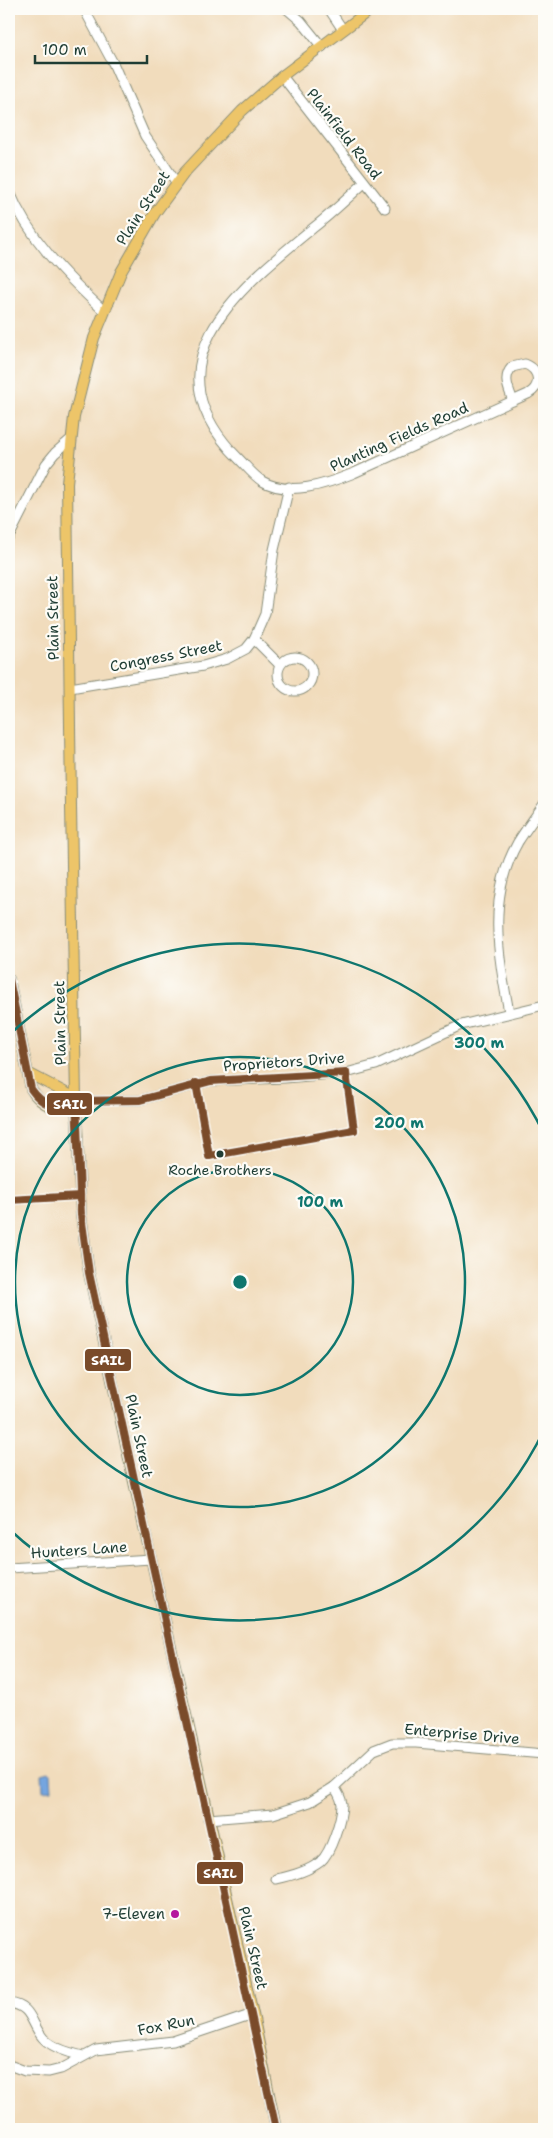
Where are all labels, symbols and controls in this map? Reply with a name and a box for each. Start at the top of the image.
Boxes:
scale bar [35,32,148,64]
text: 100 m [42,40,87,60]
street label: Plainfield Road [302,84,386,184]
street label: Plain Street [111,167,175,249]
street label: Planting Fields Road [327,397,472,477]
street label: Plain Street [42,575,64,661]
street label: Congress Street [108,635,224,677]
street label: Plain Street [49,980,71,1066]
text: 300 m [454,1033,504,1053]
street label: Proprietors Drive [223,1048,345,1076]
line badge: SAIL [46,1092,93,1116]
text: SAIL [53,1095,87,1113]
text: 200 m [374,1113,424,1133]
marker: Roche Brothers [215,1149,225,1159]
place label: Roche Brothers [168,1161,272,1179]
text: 100 m [297,1192,343,1212]
centre of rings [231,1273,249,1291]
line badge: SAIL [84,1348,132,1372]
text: SAIL [91,1351,125,1369]
street label: Plain Street [120,1392,158,1480]
street label: Hunters Lane [30,1537,128,1563]
street label: Enterprise Drive [404,1719,520,1749]
line badge: SAIL [196,1861,244,1885]
text: SAIL [203,1864,237,1882]
place label: 7-Eleven [102,1904,165,1924]
street label: Plain Street [234,1904,272,1992]
marker: 7-Eleven [169,1908,181,1920]
street label: Fox Run [136,2010,196,2040]

